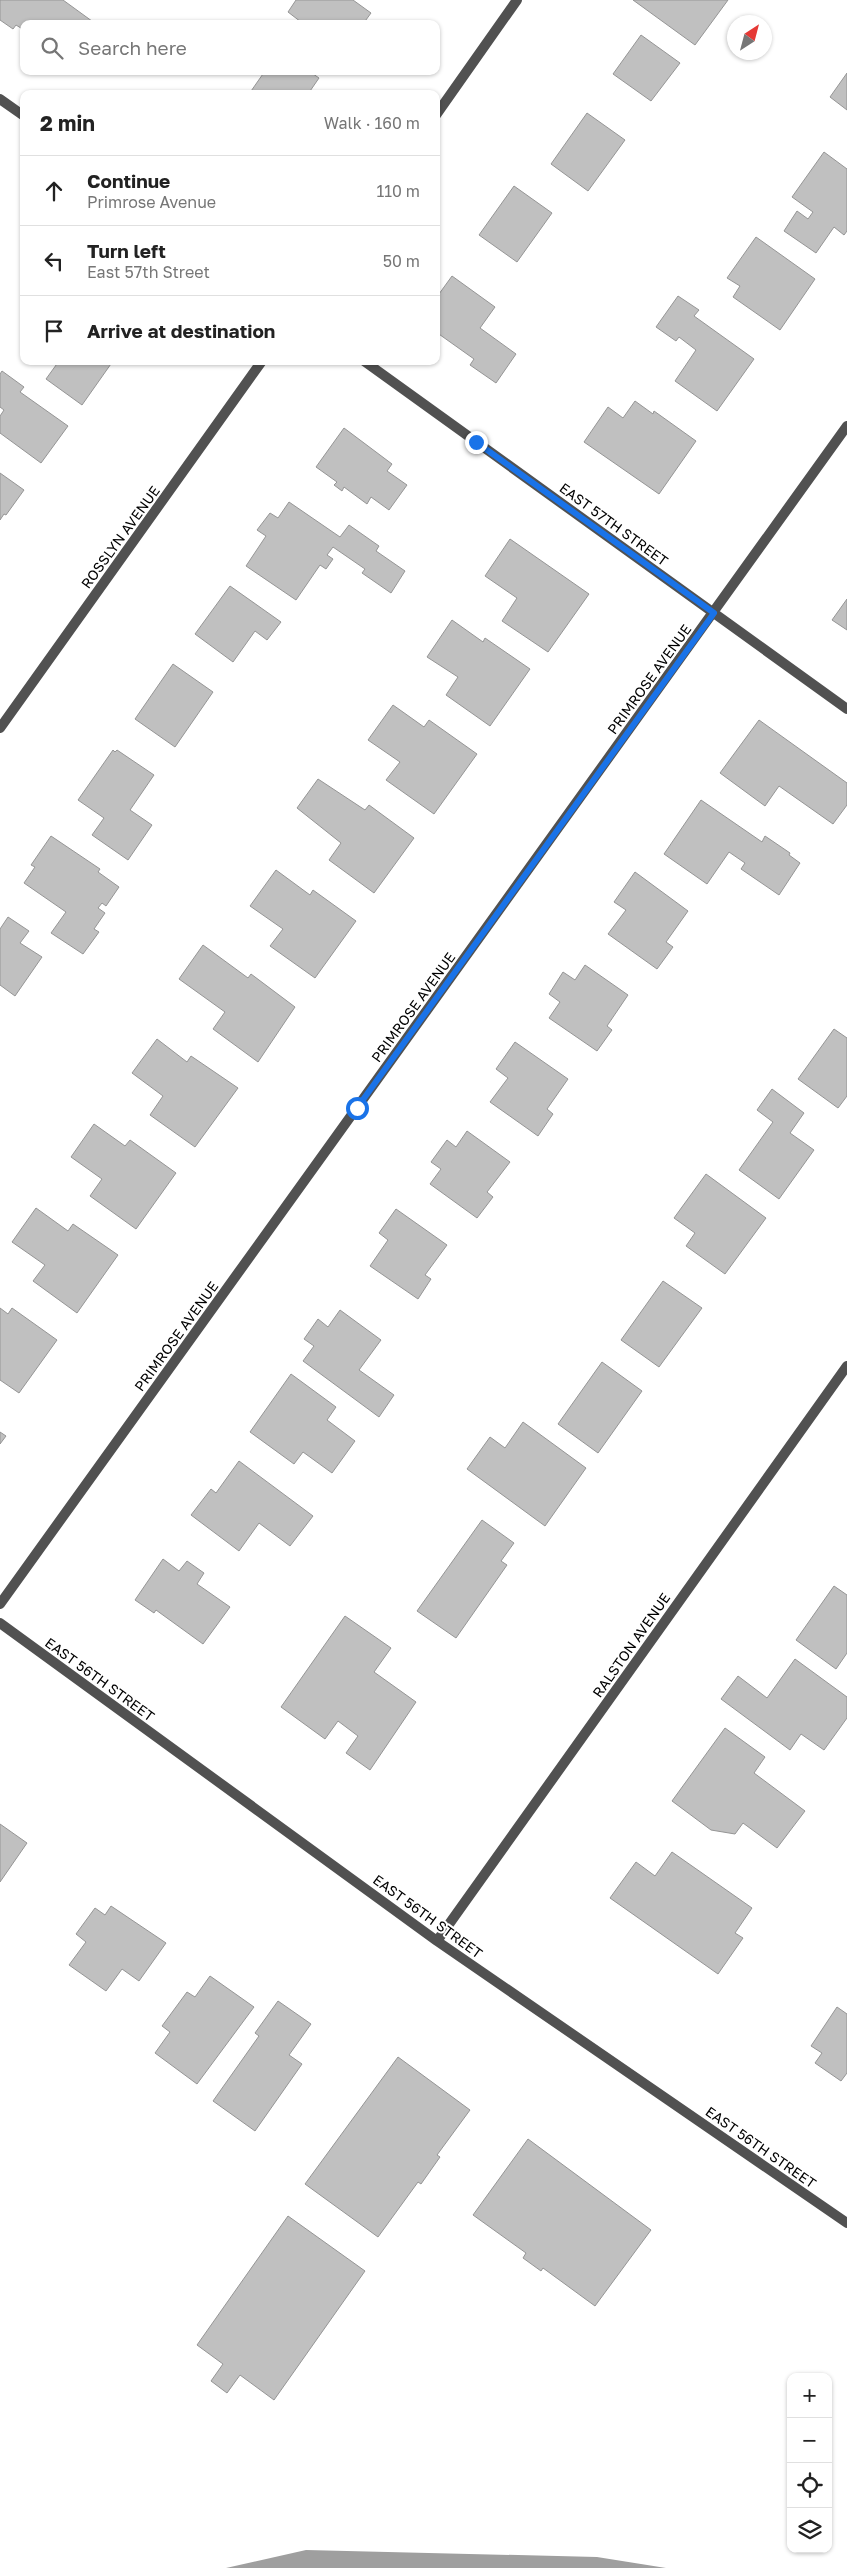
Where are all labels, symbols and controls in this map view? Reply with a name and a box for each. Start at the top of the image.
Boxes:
north arrow [727,15,772,60]
search box [20,20,440,75]
icon: search [38,34,66,62]
text: Search here [78,36,187,59]
text: 2 min [40,110,95,136]
text: Walk · 160 m [324,113,420,133]
text: Continue [87,169,170,192]
icon: ahead [40,177,68,205]
text: 110 m [376,181,420,201]
text: Primrose Avenue [87,192,216,212]
text: Turn left [87,239,166,262]
icon: left [40,247,68,275]
text: 50 m [383,251,420,271]
text: East 57th Street [87,262,210,282]
icon: arrive [40,317,68,345]
text: Arrive at destination [87,319,275,342]
route end [465,431,488,454]
street label: EAST 57TH STREET [556,479,672,569]
street label: ROSSLYN AVENUE [77,482,163,592]
street label: PRIMROSE AVENUE [603,621,695,737]
street label: PRIMROSE AVENUE [367,949,459,1065]
route start [346,1097,369,1120]
street label: PRIMROSE AVENUE [130,1278,222,1394]
street label: RALSTON AVENUE [589,1589,673,1701]
street label: EAST 56TH STREET [42,1634,158,1725]
street label: EAST 56TH STREET [370,1871,486,1962]
street label: EAST 56TH STREET [702,2102,820,2192]
map controls [787,2373,832,2553]
button: + [787,2373,832,2418]
button: − [787,2418,832,2463]
button: locate [787,2463,832,2508]
button: layers [787,2508,832,2553]

